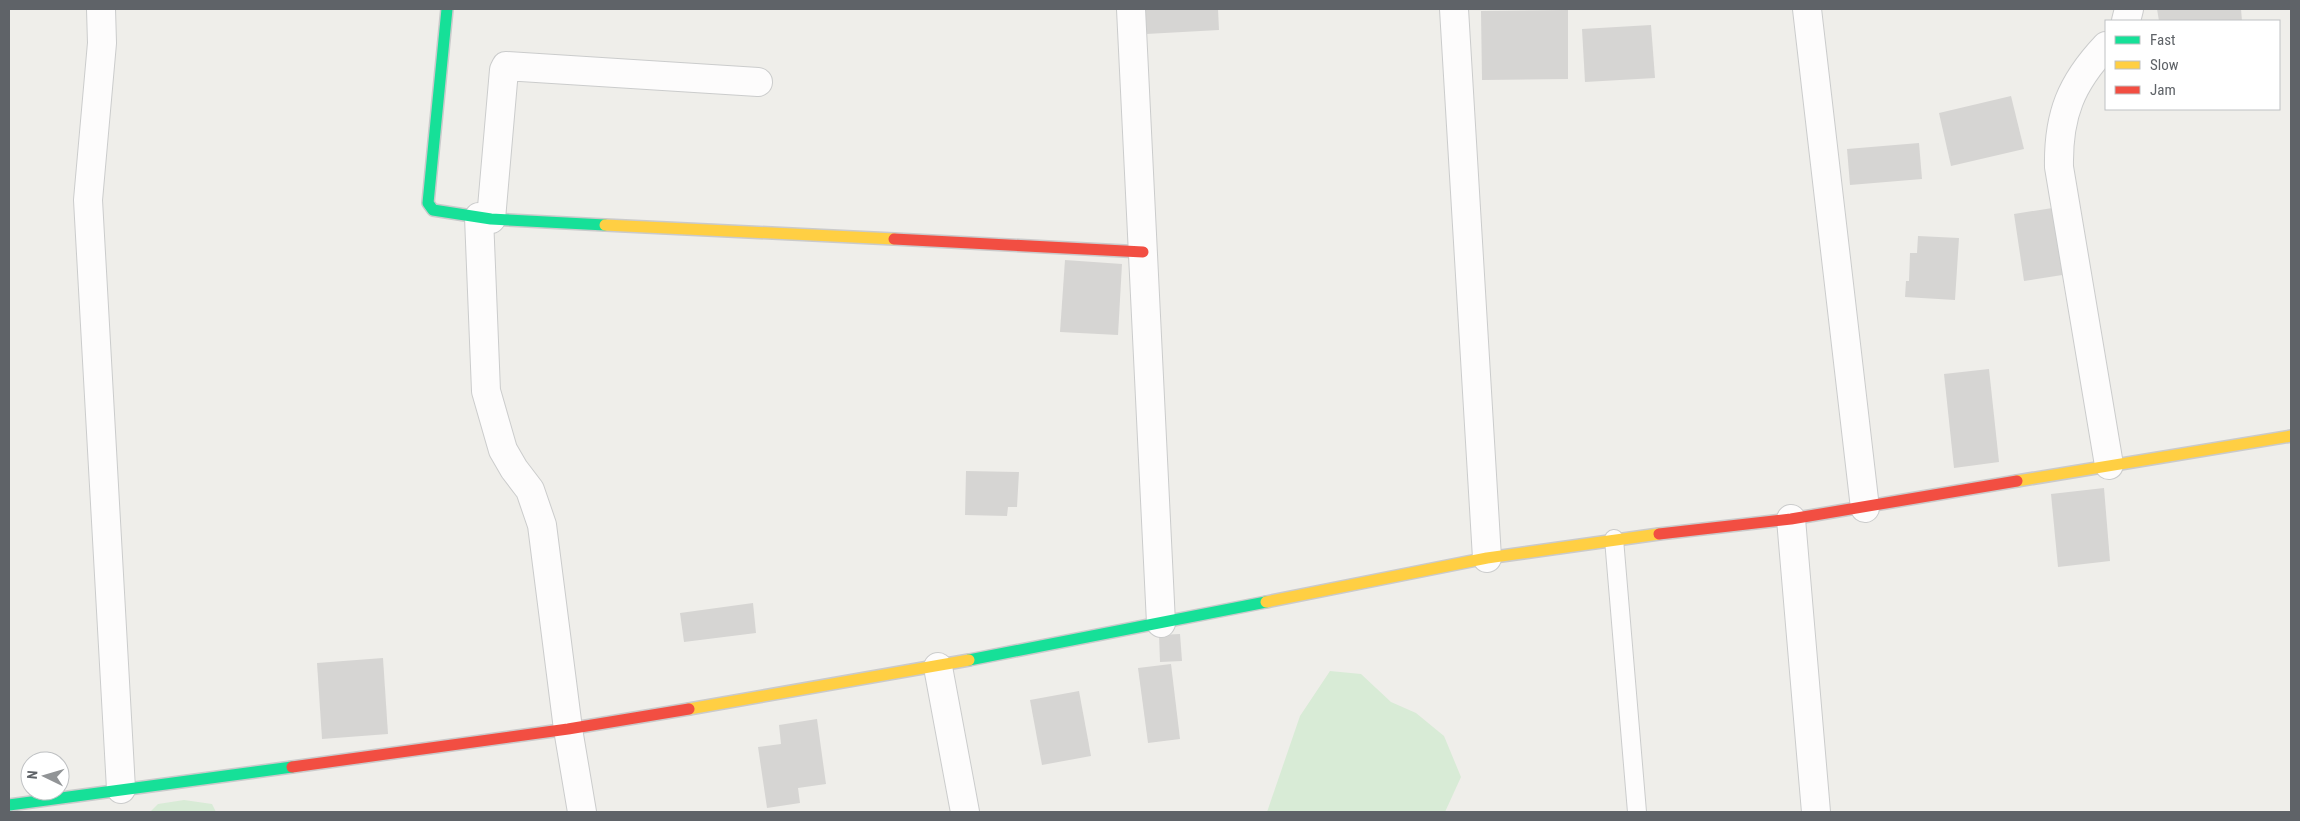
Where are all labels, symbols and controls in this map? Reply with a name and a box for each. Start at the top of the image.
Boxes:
legend [2105,20,2280,110]
text: Fast [2150,31,2175,49]
text: Slow [2150,56,2179,74]
text: Jam [2150,81,2176,99]
north arrow [20,751,70,801]
text: N [24,770,40,780]

